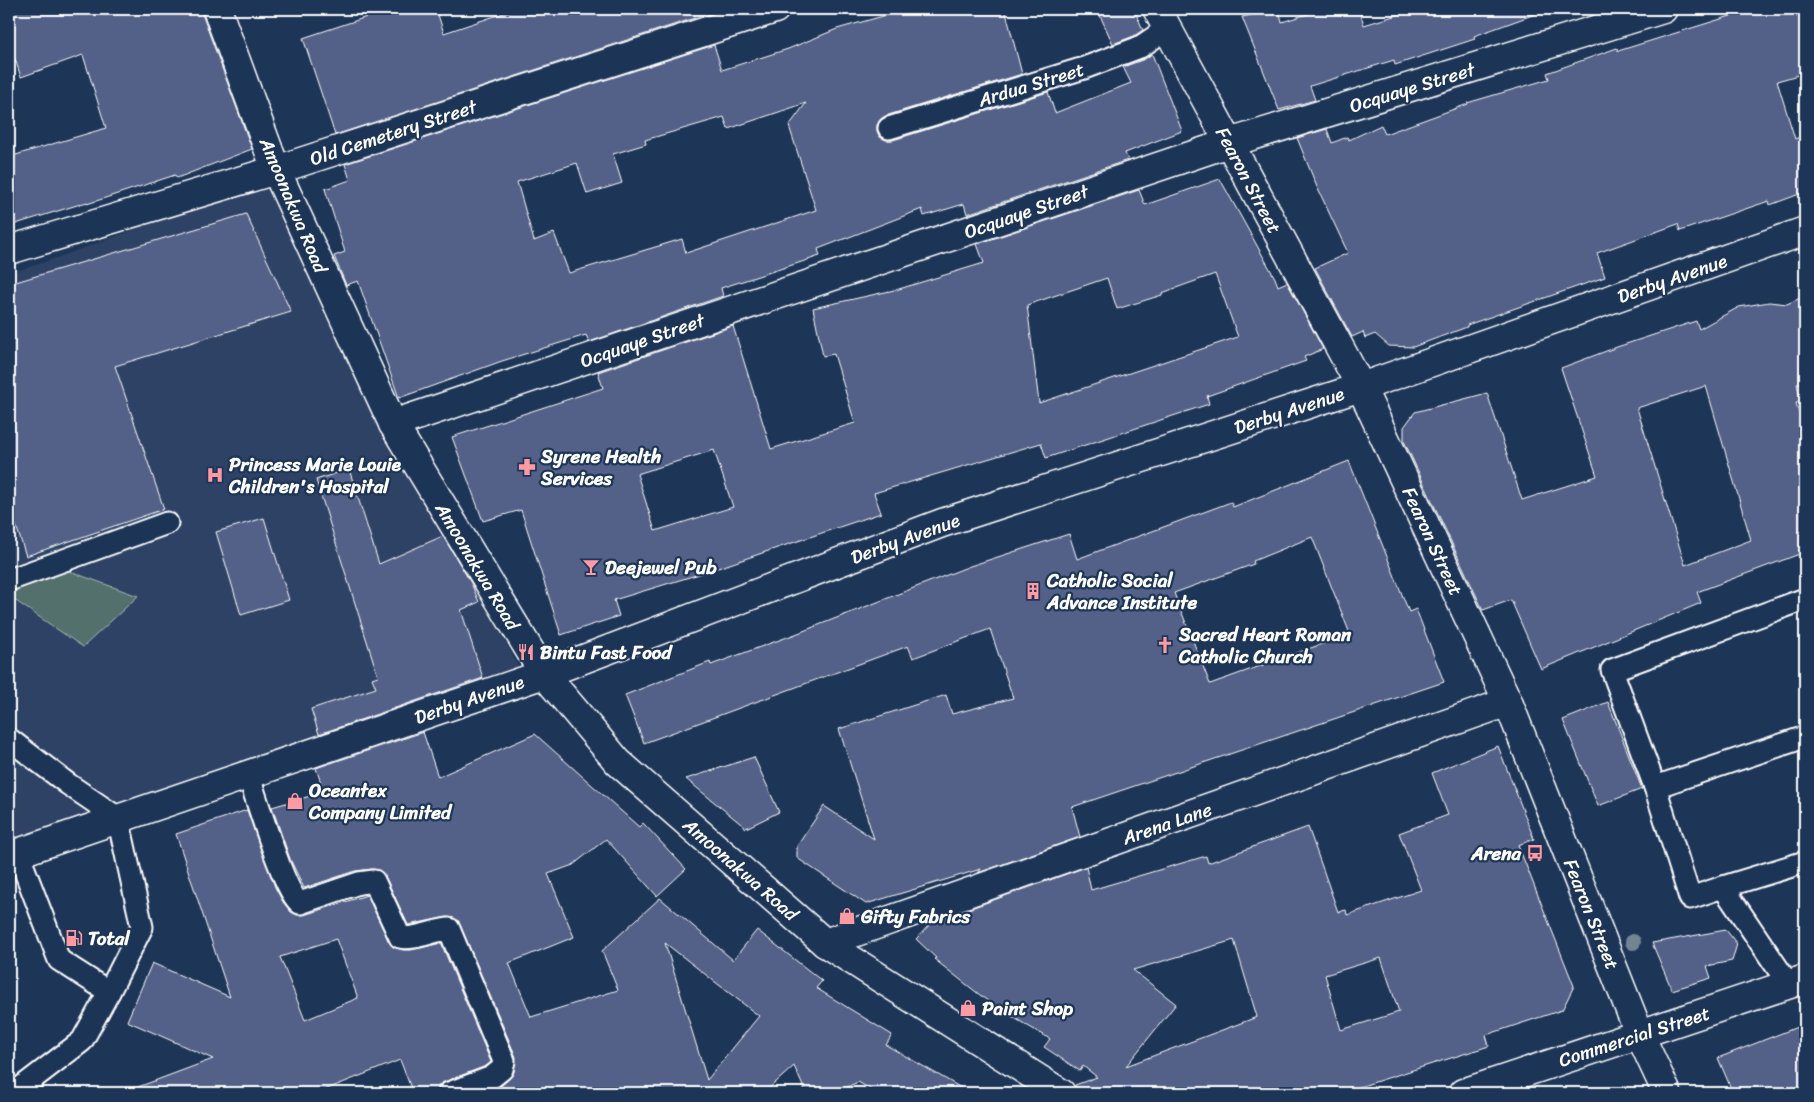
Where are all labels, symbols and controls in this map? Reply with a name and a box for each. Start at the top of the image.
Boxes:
street label: Ocquaye Street [1345,52,1480,122]
street label: Ardua Street [973,53,1088,117]
street label: Old Cemetery Street [305,90,482,175]
street label: Fearon Street [1206,121,1291,240]
street label: Amoonakwa Road [250,131,337,279]
street label: Ocquaye Street [959,174,1094,248]
street label: Derby Avenue [1613,244,1732,313]
street label: Ocquaye Street [575,303,710,377]
street label: Derby Avenue [1230,377,1349,444]
place label: Syrene Health Services [540,440,661,495]
place label: Princess Marie Louie Children's Hospital [228,448,402,503]
pharmacy icon: Syrene Health Services [517,457,537,477]
hospital icon: Princess Marie Louie Children's Hospital [205,465,225,485]
street label: Fearon Street [1393,481,1472,601]
street label: Amoonakwa Road [426,495,529,638]
street label: Derby Avenue [846,503,965,574]
place label: Deejewel Pub [605,551,717,584]
bar icon: Deejewel Pub [581,557,601,577]
place label: Catholic Social Advance Institute [1046,564,1198,619]
building icon: Catholic Social Advance Institute [1023,581,1043,601]
place label: Sacred Heart Roman Catholic Church [1178,618,1352,673]
church icon: Sacred Heart Roman Catholic Church [1155,635,1175,655]
place label: Bintu Fast Food [540,636,673,669]
restaurant icon: Bintu Fast Food [516,642,536,662]
street label: Derby Avenue [410,665,529,734]
place label: Oceantex Company Limited [308,774,453,829]
shop icon: Oceantex Company Limited [285,791,305,811]
street label: Arena Lane [1117,793,1217,855]
street label: Amoonakwa Road [675,809,807,930]
place label: Arena [1470,837,1521,870]
bus stop icon: Arena [1525,843,1545,863]
street label: Fearon Street [1554,854,1629,975]
place label: Gifty Fabrics [860,900,971,933]
shop icon: Gifty Fabrics [837,906,857,926]
place label: Total [88,922,131,955]
fuel station icon: Total [64,928,84,948]
place label: Paint Shop [982,992,1074,1025]
street label: Commercial Street [1554,996,1714,1077]
shop icon: Paint Shop [958,998,978,1018]

